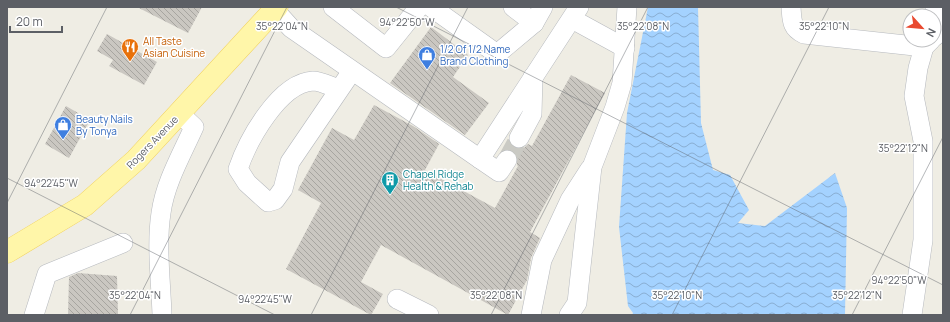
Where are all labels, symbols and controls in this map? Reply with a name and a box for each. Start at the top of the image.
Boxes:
scale bar [10,8,62,34]
north arrow [902,8,942,48]
text: 20 m [16,13,43,30]
text: 94°22'50"W [379,15,435,29]
text: 35°22'04"N [256,19,308,33]
text: 35°22'08"N [617,19,669,33]
text: 35°22'10"N [799,19,849,33]
text: N [923,26,940,40]
place label: All Taste Asian Cuisine [143,34,205,60]
restaurant icon: All Taste Asian Cuisine [120,37,140,62]
place label: 1/2 Of 1/2 Name Brand Clothing [440,42,511,68]
shop icon: 1/2 Of 1/2 Name Brand Clothing [417,45,437,70]
place label: Beauty Nails By Tonya [76,112,133,138]
street label: Rogers Avenue [123,112,181,172]
shop icon: Beauty Nails By Tonya [53,115,73,140]
text: 35°22'12"N [878,141,928,155]
place label: Chapel Ridge Health & Rehab [403,167,474,193]
building icon: Chapel Ridge Health & Rehab [380,170,400,195]
text: 94°22'45"W [24,176,79,190]
text: 94°22'50"W [871,273,927,287]
text: 35°22'04"N [109,288,161,302]
text: 35°22'08"N [470,288,522,302]
text: 35°22'10"N [652,288,702,302]
text: 35°22'12"N [832,288,882,302]
text: 94°22'45"W [238,292,293,306]

